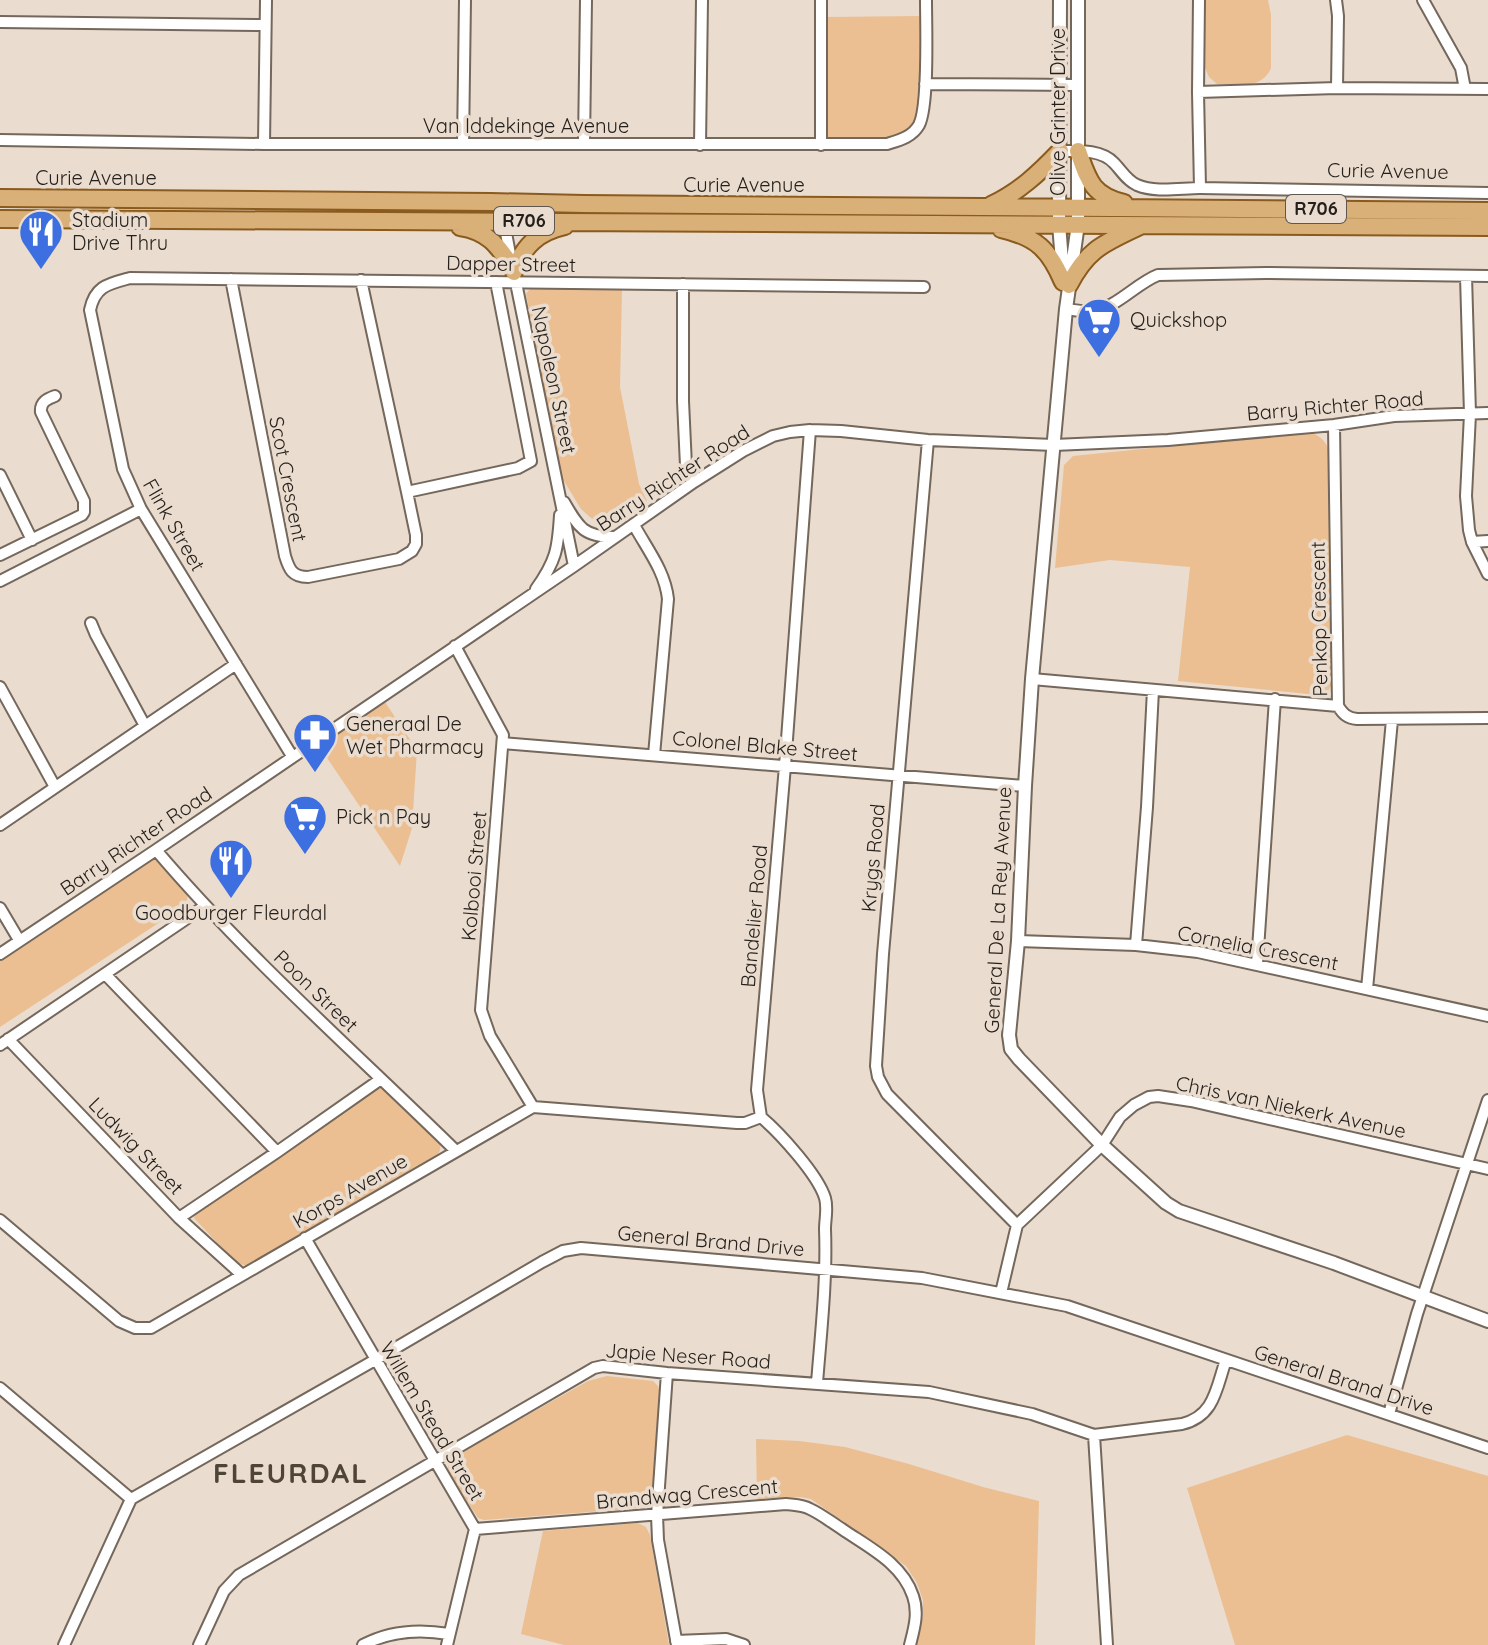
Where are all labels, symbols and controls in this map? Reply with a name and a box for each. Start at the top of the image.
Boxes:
street label: Olive Grinter Drive [1045,28,1070,196]
street label: Van Iddekinge Avenue [423,113,629,138]
street label: Curie Avenue [1327,157,1449,184]
street label: Curie Avenue [35,165,157,190]
street label: Curie Avenue [683,172,805,197]
road number: R706 [1286,195,1346,223]
place label: Stadium Drive Thru [72,207,168,255]
road number: R706 [494,207,554,235]
restaurant icon: Stadium Drive Thru [17,208,65,271]
street label: Dapper Street [446,250,576,277]
supermarket icon: Quickshop [1075,296,1123,359]
street label: Napoleon Street [527,304,582,456]
place label: Quickshop [1130,307,1227,332]
street label: Barry Richter Road [1245,385,1424,426]
street label: Scot Crescent [264,414,313,544]
street label: Barry Richter Road [591,419,754,536]
street label: Flink Street [138,474,211,576]
street label: Penkop Crescent [1305,541,1332,697]
pharmacy icon: Generaal De Wet Pharmacy [291,711,339,774]
place label: Generaal De Wet Pharmacy [346,711,484,759]
street label: Colonel Blake Street [671,725,859,766]
street label: Barry Richter Road [55,781,216,901]
street label: General De La Rey Avenue [979,786,1016,1034]
supermarket icon: Pick n Pay [281,793,329,856]
street label: Krygs Road [855,803,890,913]
place label: Pick n Pay [336,804,431,829]
street label: Kolbooi Street [455,810,492,942]
restaurant icon: Goodburger Fleurdal [207,837,255,900]
street label: Bandelier Road [735,844,772,988]
place label: Goodburger Fleurdal [135,900,327,925]
street label: Cornelia Crescent [1176,920,1341,975]
street label: Poon Street [269,944,364,1037]
street label: Chris van Niekerk Avenue [1174,1070,1409,1143]
street label: Ludwig Street [84,1092,189,1200]
street label: Korps Avenue [288,1148,412,1233]
street label: General Brand Drive [617,1220,806,1261]
street label: Willem Stead Street [375,1337,490,1505]
street label: Japie Neser Road [604,1337,772,1374]
street label: General Brand Drive [1251,1339,1437,1420]
district label: FLEURDAL [213,1455,369,1490]
street label: Brandwag Crescent [595,1473,779,1514]

